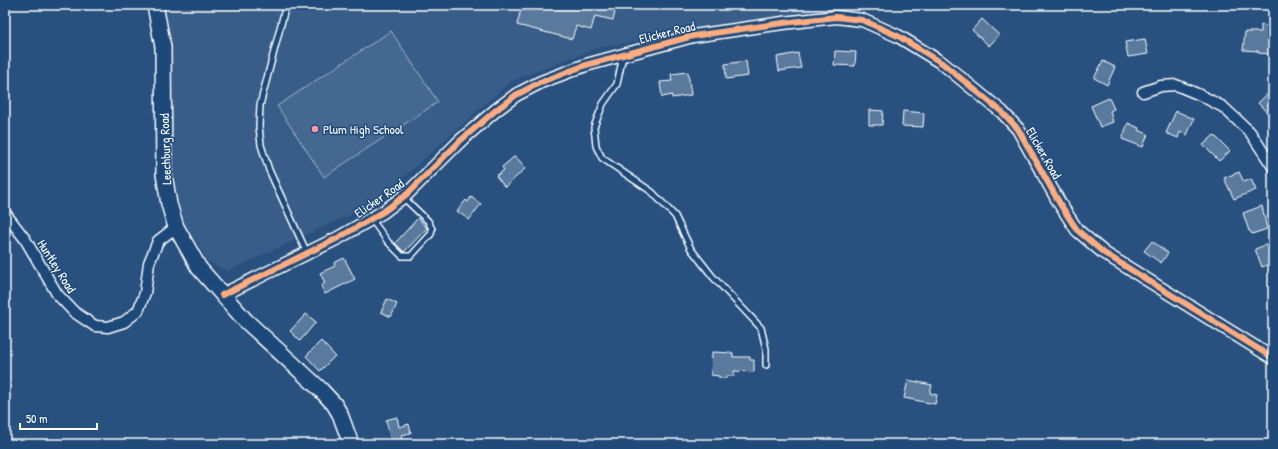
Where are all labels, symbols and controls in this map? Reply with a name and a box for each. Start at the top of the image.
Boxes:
street label: Elicker Road [637,16,697,48]
street label: Leechburg Road [155,113,175,185]
place label: Plum High School [323,120,404,138]
marker: Plum High School [310,124,320,134]
street label: Elicker Road [1022,124,1066,182]
street label: Elicker Road [350,174,408,222]
street label: Huntley Road [33,236,81,296]
scale bar [20,405,97,431]
text: 50 m [26,410,47,427]

